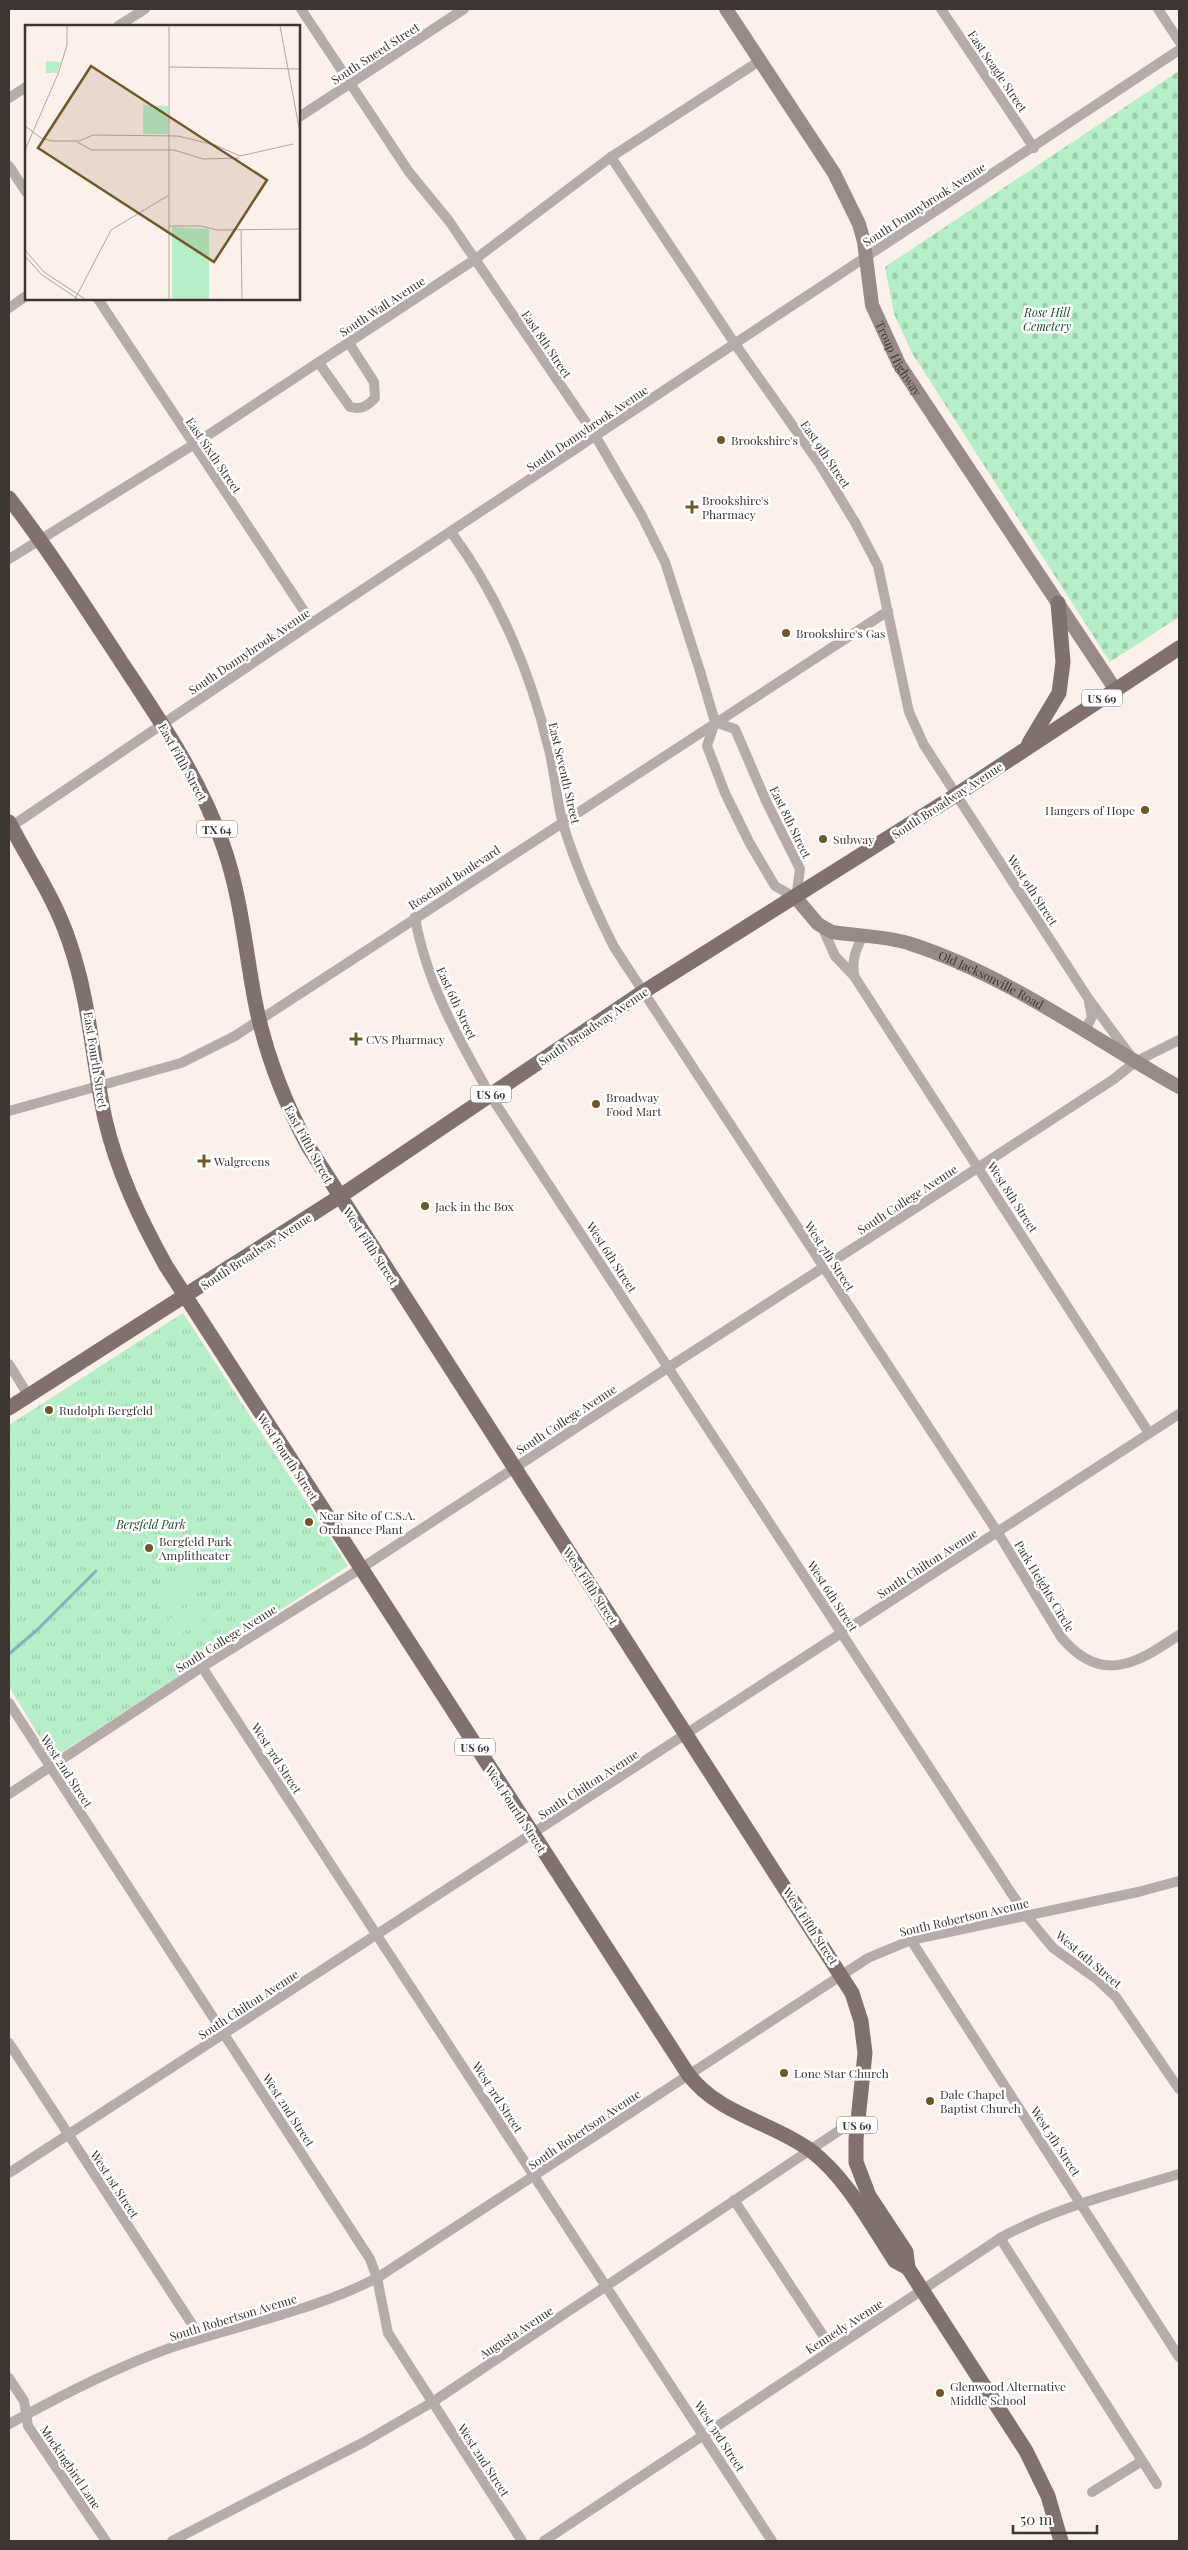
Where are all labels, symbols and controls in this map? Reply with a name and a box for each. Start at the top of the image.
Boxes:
street label: South Sneed Street [328,18,423,88]
inset map [25,25,300,300]
street label: East Seagle Street [965,27,1032,116]
street label: South Donnybrook Avenue [860,158,988,250]
street label: South Wall Avenue [336,272,428,340]
park label: Rose Hill Cemetery [1023,304,1071,334]
street label: East 8th Street [518,307,576,382]
street label: Troup Highway [872,318,926,399]
street label: South Donnybrook Avenue [523,381,651,475]
street label: East Sixth Street [183,414,246,497]
street label: East 9th Street [797,417,855,492]
place label: Brookshire's [731,432,798,448]
marker: Brookshire's [715,434,727,446]
place label: Brookshire's Pharmacy [702,492,769,522]
marker: Brookshire's Pharmacy [686,501,698,513]
street label: South Donnybrook Avenue [185,604,313,698]
place label: Brookshire's Gas [796,625,885,641]
marker: Brookshire's Gas [780,627,792,639]
road number: US 69 [1082,690,1122,706]
street label: East Fifth Street [155,720,211,804]
street label: East Seventh Street [546,721,585,826]
street label: South Broadway Avenue [888,758,1006,842]
street label: East 8th Street [767,783,816,861]
place label: Hangers of Hope [1045,802,1135,818]
marker: Hangers of Hope [1139,804,1151,816]
road number: TX 64 [197,821,237,838]
place label: Subway [833,831,874,847]
marker: Subway [817,833,829,845]
street label: Roseland Boulevard [405,841,503,913]
street label: West 9th Street [1004,851,1062,929]
street label: Old Jacksonville Road [936,947,1047,1012]
street label: East 6th Street [433,964,481,1043]
street label: South Broadway Avenue [535,983,651,1069]
street label: East Fourth Street [80,1011,112,1110]
place label: CVS Pharmacy [366,1031,445,1047]
marker: CVS Pharmacy [350,1033,362,1045]
road number: US 69 [471,1086,511,1102]
place label: Broadway Food Mart [606,1089,662,1119]
marker: Broadway Food Mart [590,1098,602,1110]
street label: East Fifth Street [281,1102,337,1186]
place label: Walgreens [213,1153,270,1169]
marker: Walgreens [198,1155,210,1167]
street label: West 8th Street [984,1158,1042,1236]
street label: South College Avenue [854,1161,960,1237]
place label: Jack in the Box [434,1198,515,1214]
marker: Jack in the Box [419,1200,431,1212]
street label: West Fifth Street [339,1203,402,1288]
street label: South Broadway Avenue [197,1209,315,1293]
street label: West 7th Street [801,1217,859,1294]
street label: West 6th Street [583,1218,641,1296]
street label: South College Avenue [513,1381,619,1457]
place label: Rudolph Bergfeld [59,1402,153,1418]
marker: Rudolph Bergfeld [43,1404,55,1416]
street label: West Fourth Street [253,1410,322,1504]
place label: Near Site of C.S.A. Ordnance Plant [319,1507,416,1537]
park label: Bergfeld Park [115,1516,186,1532]
marker: Near Site of C.S.A. Ordnance Plant [303,1516,315,1528]
street label: South Chilton Avenue [874,1524,980,1602]
place label: Bergfeld Park Amplitheater [158,1533,232,1563]
street label: Park Heights Circle [1011,1537,1079,1635]
marker: Bergfeld Park Amplitheater [143,1542,155,1554]
street label: West Fifth Street [559,1543,622,1628]
street label: West 6th Street [804,1557,862,1635]
street label: South College Avenue [172,1600,280,1676]
street label: West 3rd Street [248,1719,306,1797]
street label: West 2nd Street [37,1731,97,1811]
road number: US 69 [455,1738,495,1755]
street label: South Chilton Avenue [535,1745,641,1823]
street label: West Fourth Street [481,1762,550,1856]
street label: West Fifth Street [779,1883,842,1968]
street label: South Robertson Avenue [898,1894,1030,1940]
street label: West 6th Street [1052,1926,1126,1992]
street label: South Chilton Avenue [195,1965,301,2043]
street label: West 3rd Street [469,2058,527,2136]
place label: Lone Star Church [794,2065,889,2081]
marker: Lone Star Church [778,2067,790,2079]
street label: West 2nd Street [259,2070,319,2150]
street label: South Robertson Avenue [525,2085,643,2173]
place label: Dale Chapel Baptist Church [940,2086,1021,2116]
marker: Dale Chapel Baptist Church [924,2095,936,2107]
street label: West 5th Street [1027,2102,1085,2180]
road number: US 69 [837,2116,877,2134]
street label: West 1st Street [87,2146,143,2222]
street label: South Robertson Avenue [167,2290,299,2344]
street label: Kennedy Avenue [802,2295,886,2357]
street label: Augusta Avenue [475,2302,556,2362]
place label: Glenwood Alternative Middle School [950,2378,1066,2408]
marker: Glenwood Alternative Middle School [934,2387,946,2399]
street label: West 3rd Street [691,2397,749,2475]
street label: West 2nd Street [454,2420,514,2500]
street label: Mockingbird Lane [37,2422,105,2512]
scale bar [1013,2502,1097,2534]
text: 50 m [1020,2509,1053,2529]

